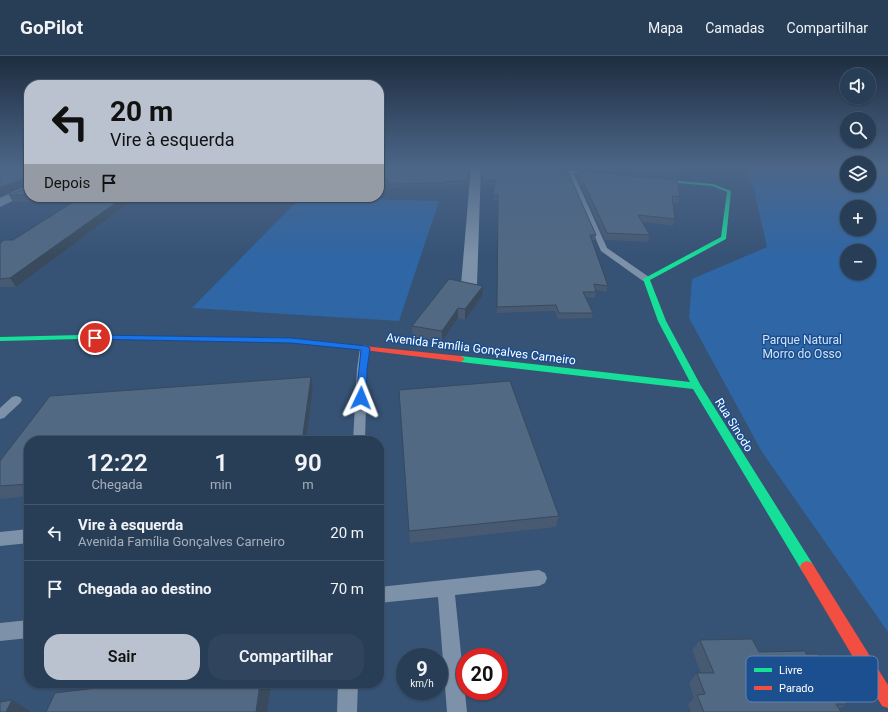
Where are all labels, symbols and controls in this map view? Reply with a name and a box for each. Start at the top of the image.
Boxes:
text: GoPilot [20,16,83,39]
text: Mapa [648,20,683,36]
text: Camadas [705,20,765,36]
text: Compartilhar [787,20,868,36]
map controls [840,68,876,280]
button: sound [840,68,876,104]
text: 20 m [110,95,173,128]
icon: left [44,96,96,148]
button: search [840,112,876,148]
text: Vire à esquerda [110,129,234,150]
button: layers [840,156,876,192]
icon: arrive [98,172,120,194]
text: Depois [44,174,90,192]
button: + [840,200,876,236]
button: − [840,244,876,280]
pin [78,321,112,355]
icon: arrive [84,327,106,349]
street label: Avenida Família Gonçalves Carneiro [385,330,577,368]
park label: Parque Natural Morro do Osso [762,333,842,361]
position arrow [340,377,382,419]
street label: Rua Sinodo [712,396,756,455]
text: 12:22 [86,449,148,477]
text: 1 [214,449,228,477]
text: 90 [294,449,322,477]
text: Chegada [91,477,143,492]
text: min [210,477,232,492]
text: m [302,477,314,492]
text: Vire à esquerda [78,516,183,534]
icon: left [44,522,66,544]
text: 20 m [330,524,364,542]
text: Avenida Família Gonçalves Carneiro [78,534,285,549]
icon: arrive [44,578,66,600]
text: Chegada ao destino [78,580,212,598]
text: 70 m [330,580,364,598]
button: Sair [44,634,200,680]
button: Compartilhar [208,634,364,680]
speed limit sign: 20 [456,648,508,700]
legend [746,656,878,702]
text: 9 [416,657,428,681]
text: Livre [779,664,803,677]
text: km/h [410,678,434,689]
text: Parado [779,682,814,695]

